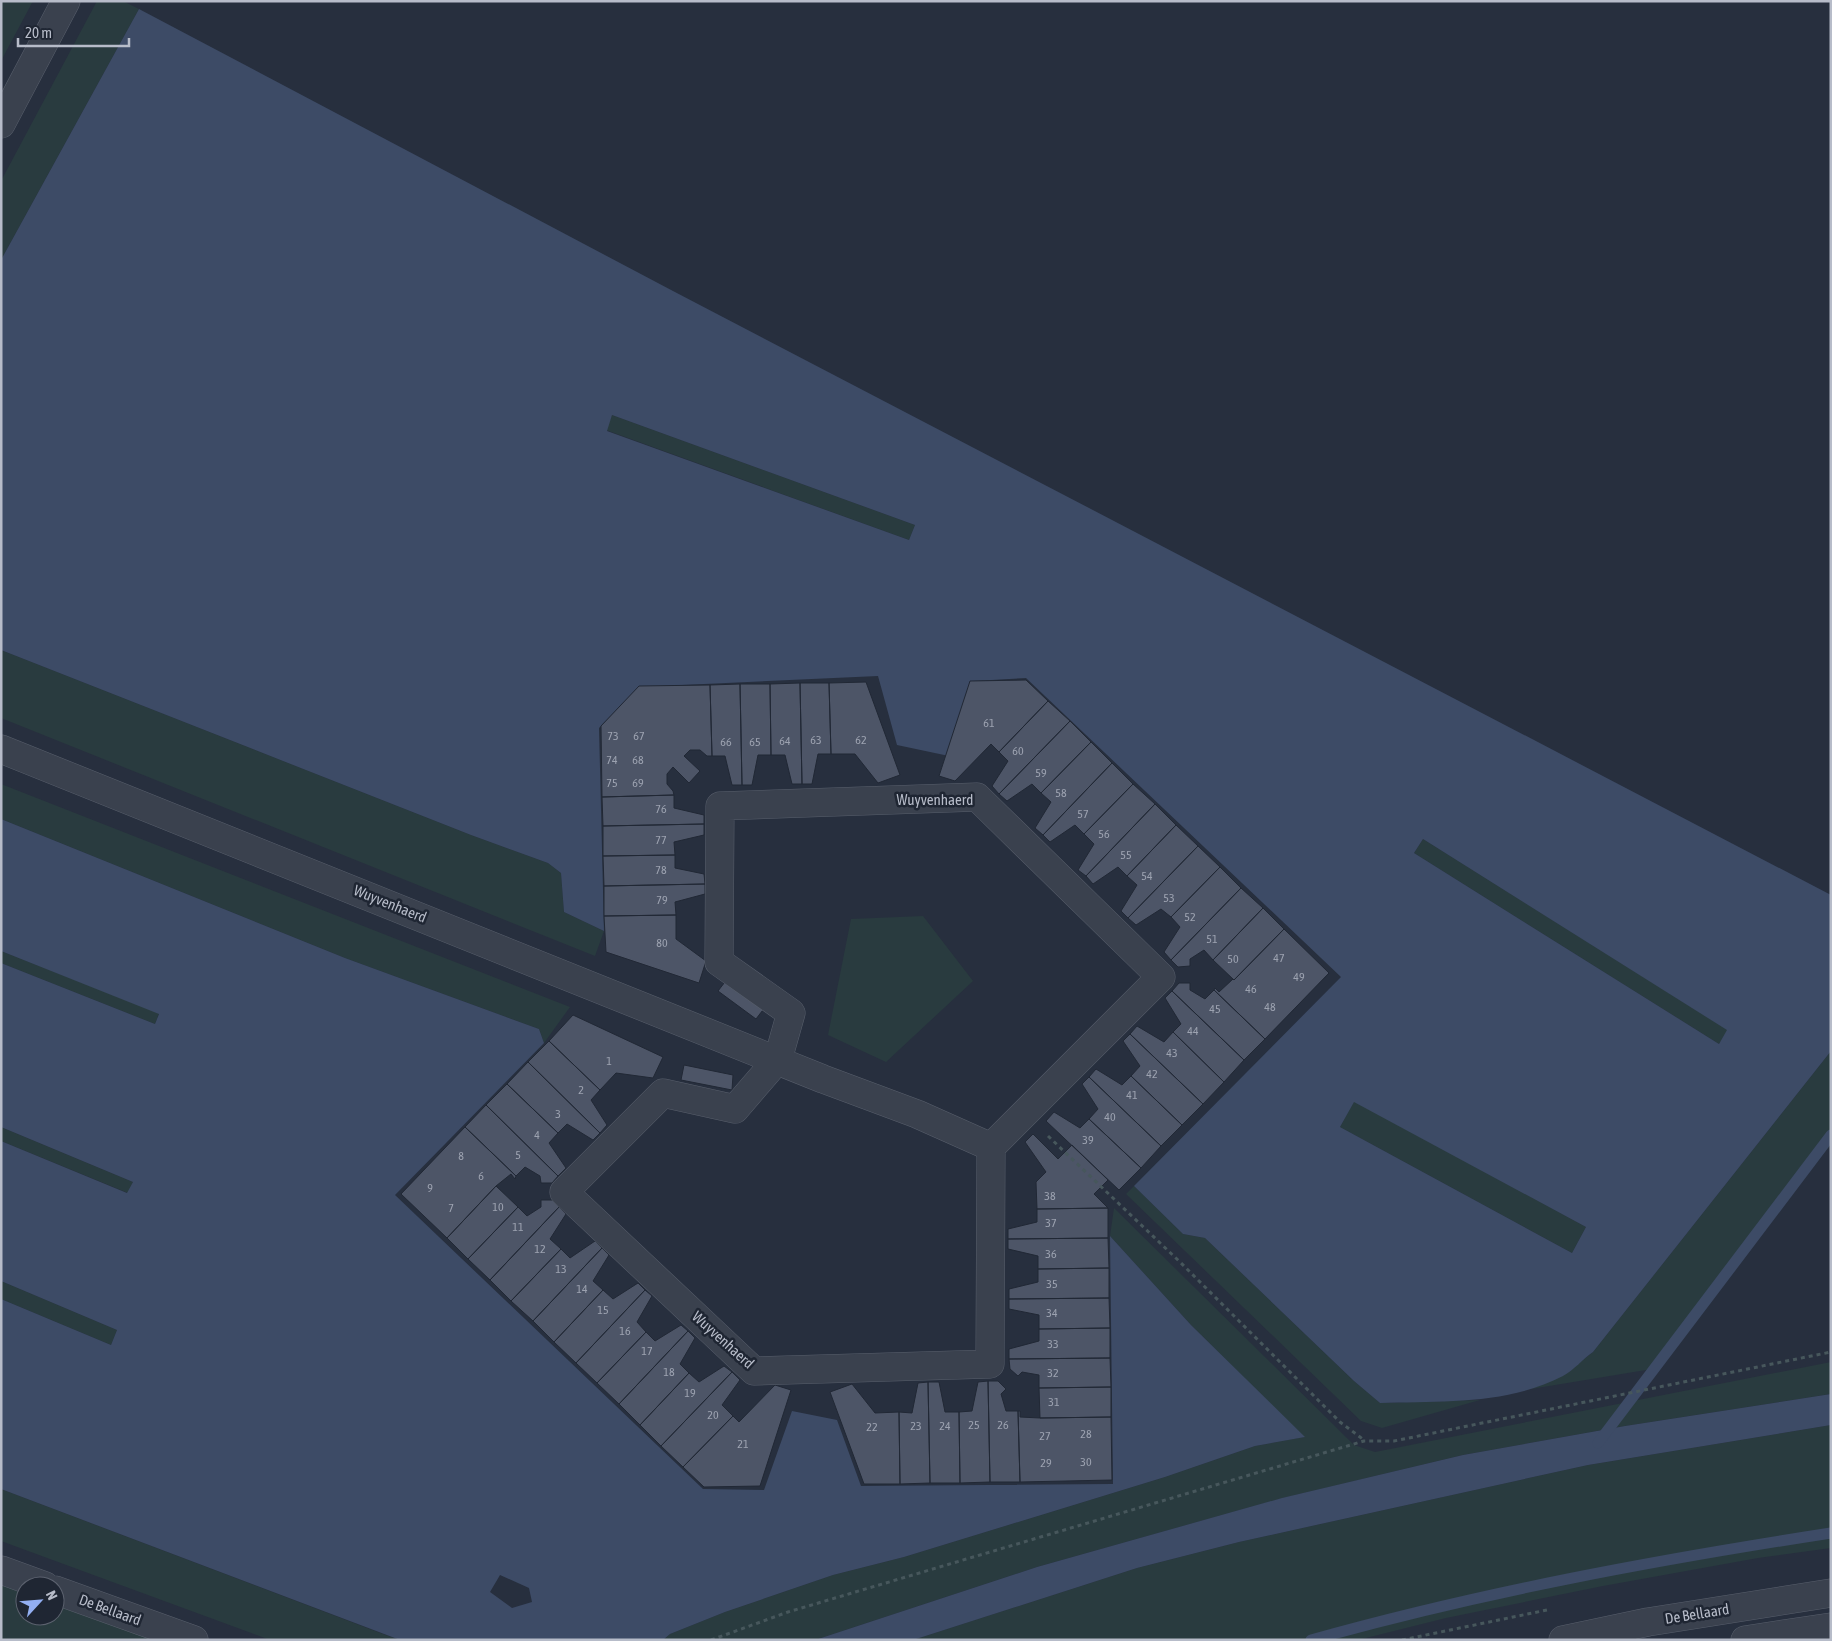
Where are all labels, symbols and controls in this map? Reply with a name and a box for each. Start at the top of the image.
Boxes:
scale bar [18,15,129,47]
text: 20 m [25,24,52,41]
house number: 61 [983,716,995,730]
house number: 73 [607,729,619,743]
house number: 67 [633,729,645,743]
house number: 63 [810,733,822,747]
house number: 62 [855,733,867,747]
house number: 64 [779,734,791,748]
house number: 66 [720,735,732,749]
house number: 65 [749,735,761,749]
house number: 60 [1012,744,1024,758]
house number: 74 [606,753,618,767]
house number: 68 [632,753,644,767]
house number: 59 [1035,766,1047,780]
house number: 75 [606,776,618,790]
house number: 69 [632,776,644,790]
house number: 58 [1055,786,1067,800]
street label: Wuyvenhaerd [897,791,973,808]
house number: 76 [655,802,667,816]
house number: 57 [1077,807,1089,821]
house number: 56 [1098,827,1110,841]
house number: 77 [655,833,667,847]
house number: 55 [1120,848,1132,862]
house number: 78 [655,863,667,877]
house number: 54 [1141,869,1153,883]
street label: Wuyvenhaerd [351,881,429,926]
house number: 53 [1163,891,1175,905]
house number: 79 [656,893,668,907]
house number: 52 [1184,910,1196,924]
house number: 51 [1206,932,1218,946]
house number: 80 [656,936,668,950]
house number: 47 [1273,951,1285,965]
house number: 50 [1227,952,1239,966]
house number: 49 [1293,970,1305,984]
house number: 46 [1245,982,1257,996]
house number: 48 [1264,1000,1276,1014]
house number: 45 [1209,1002,1221,1016]
house number: 44 [1187,1024,1199,1038]
house number: 43 [1166,1046,1178,1060]
house number: 1 [606,1054,612,1068]
house number: 42 [1146,1067,1158,1081]
house number: 2 [578,1083,584,1097]
house number: 41 [1126,1088,1138,1102]
house number: 3 [555,1107,561,1121]
house number: 40 [1104,1110,1116,1124]
house number: 4 [534,1128,540,1142]
house number: 39 [1082,1133,1094,1147]
house number: 5 [515,1148,521,1162]
house number: 8 [458,1149,464,1163]
house number: 6 [478,1169,484,1183]
house number: 9 [427,1181,433,1195]
house number: 38 [1044,1189,1056,1203]
house number: 10 [492,1200,504,1214]
house number: 7 [448,1201,454,1215]
house number: 37 [1045,1216,1057,1230]
house number: 11 [512,1220,524,1234]
house number: 12 [534,1242,546,1256]
house number: 36 [1045,1247,1057,1261]
house number: 13 [555,1262,567,1276]
house number: 35 [1046,1277,1058,1291]
house number: 14 [576,1282,588,1296]
house number: 15 [597,1303,609,1317]
house number: 34 [1046,1306,1058,1320]
street label: Wuyvenhaerd [689,1308,758,1372]
house number: 16 [619,1324,631,1338]
house number: 33 [1047,1337,1059,1351]
house number: 17 [641,1344,653,1358]
house number: 18 [663,1365,675,1379]
house number: 32 [1047,1366,1059,1380]
house number: 19 [684,1386,696,1400]
house number: 31 [1048,1395,1060,1409]
house number: 20 [707,1408,719,1422]
house number: 25 [968,1418,980,1432]
house number: 26 [997,1418,1009,1432]
house number: 23 [910,1419,922,1433]
house number: 24 [939,1419,951,1433]
house number: 22 [866,1420,878,1434]
house number: 28 [1080,1427,1092,1441]
house number: 27 [1039,1429,1051,1443]
house number: 21 [737,1437,749,1451]
house number: 30 [1080,1455,1092,1469]
house number: 29 [1040,1456,1052,1470]
north arrow [15,1576,65,1626]
text: N [43,1588,61,1603]
street label: De Bellaard [77,1590,143,1629]
street label: De Bellaard [1664,1600,1730,1627]

